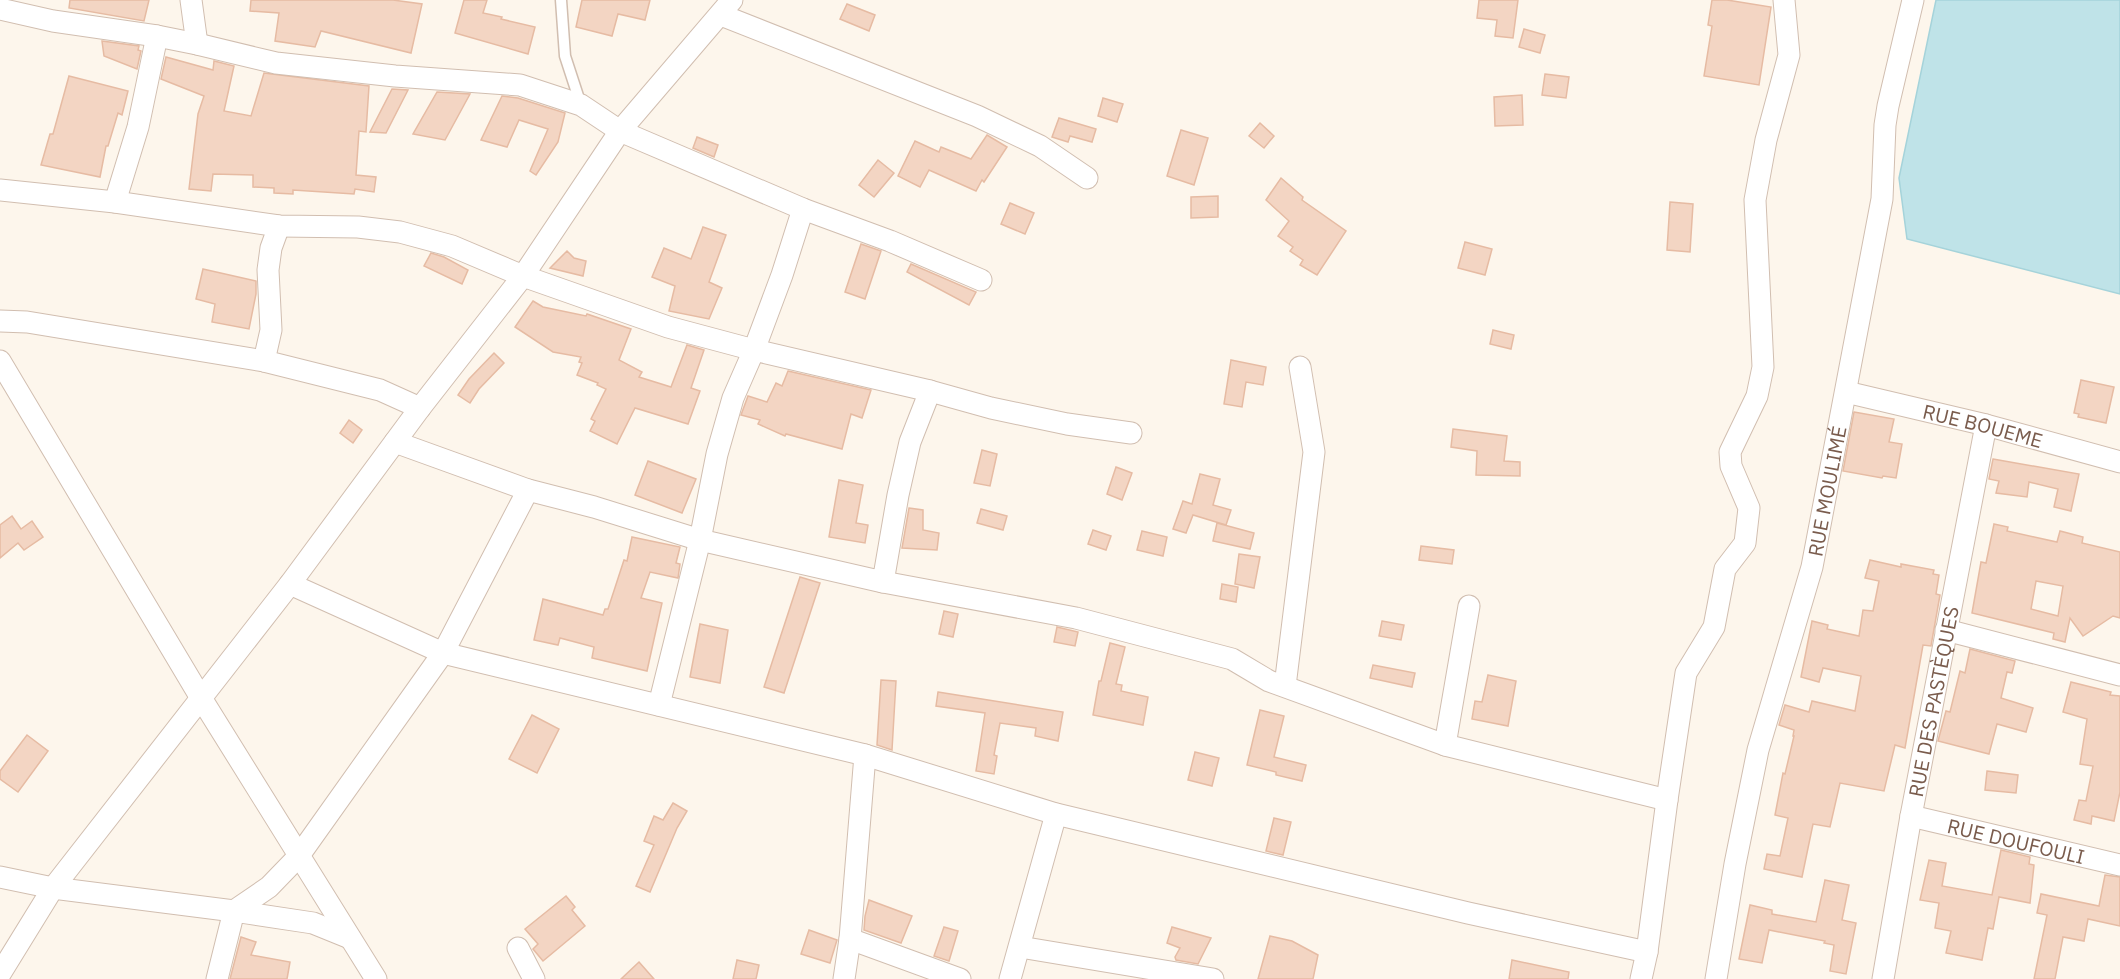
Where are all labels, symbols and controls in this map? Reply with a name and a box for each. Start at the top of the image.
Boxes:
street label: RUE BOUEME [1920,397,2046,454]
street label: RUE MOULIMÉ [1801,423,1852,559]
street label: RUE DES PASTÈQUES [1901,604,1964,799]
street label: RUE DOUFOULI [1945,811,2088,870]

